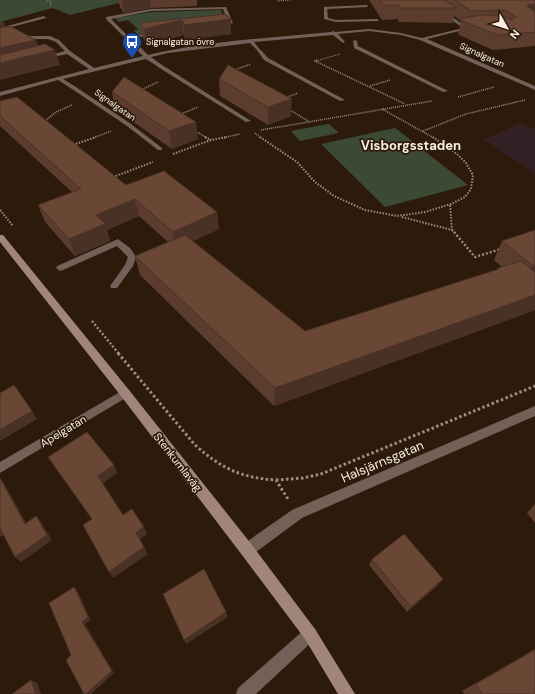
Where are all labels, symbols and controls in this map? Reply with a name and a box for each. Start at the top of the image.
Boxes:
north arrow [487,8,527,48]
text: N [507,27,523,42]
bus stop icon: Signalgatan övre [121,31,143,59]
place label: Signalgatan övre [146,36,214,48]
street label: Signalgatan [458,40,506,70]
street label: Signalgatan [92,86,138,124]
district label: Visborgsstaden [361,137,461,154]
street label: Apelgatan [37,412,89,450]
street label: Stenkumlaväg [151,430,205,494]
street label: Halsjärnsgatan [338,436,426,487]

